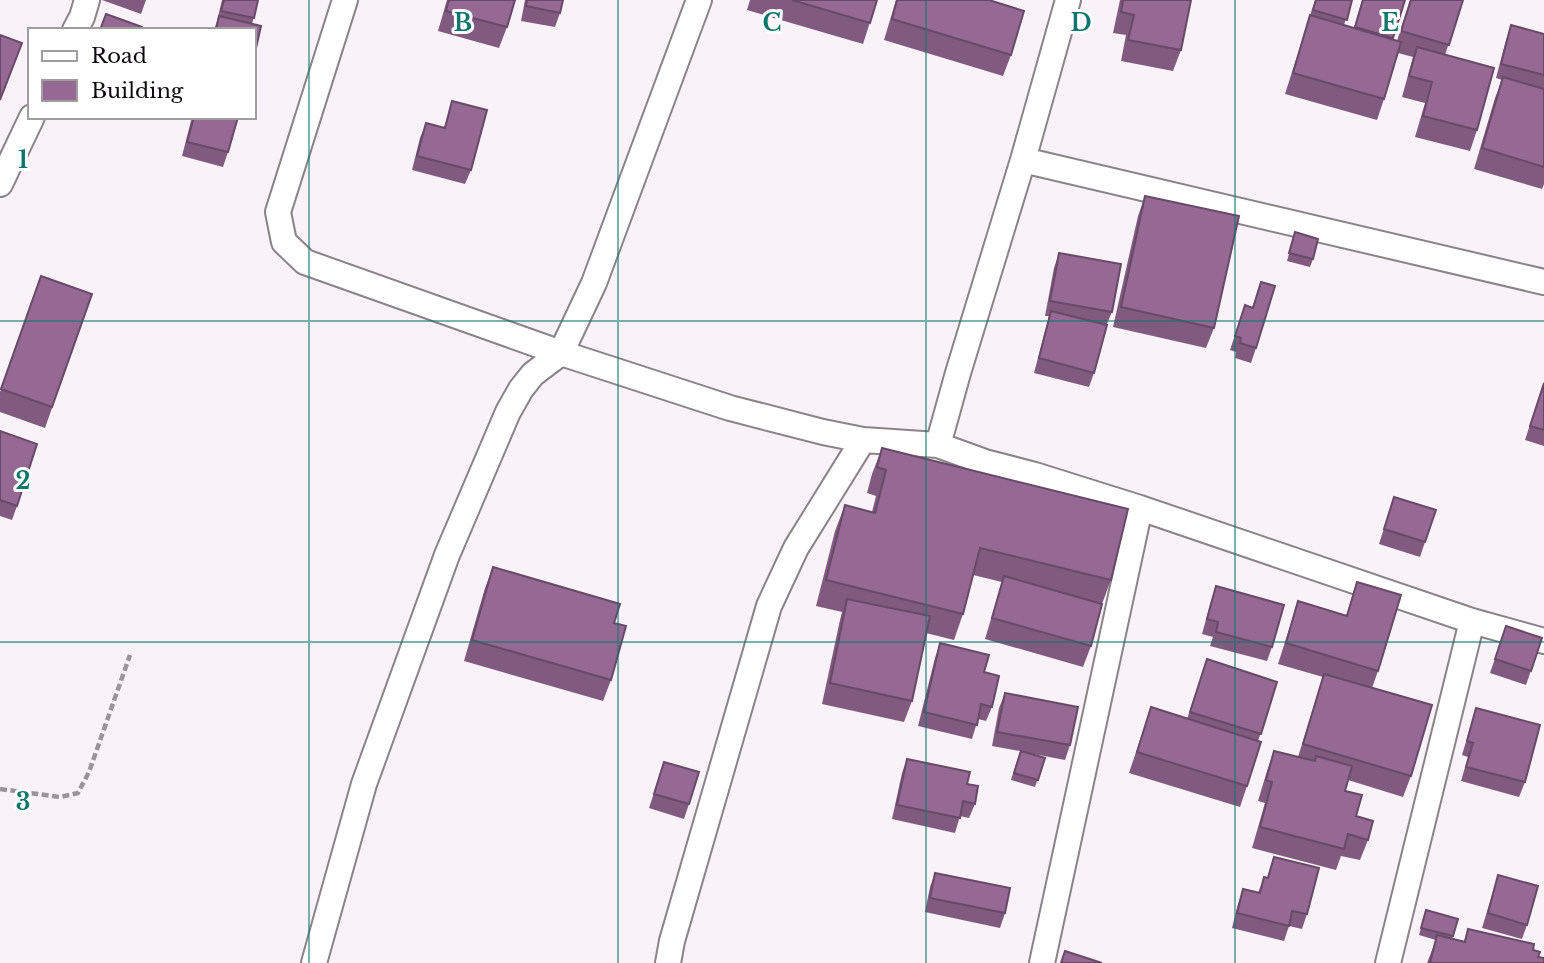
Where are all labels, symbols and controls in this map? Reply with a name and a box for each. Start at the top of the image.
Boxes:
text: B [454,9,472,37]
text: C [763,9,781,37]
text: D [1070,9,1092,37]
text: E [1381,9,1399,37]
legend [28,28,256,119]
text: Road [91,43,147,69]
text: Building [91,78,184,104]
text: 1 [18,146,28,174]
text: 2 [16,467,30,495]
text: 3 [16,788,30,816]

